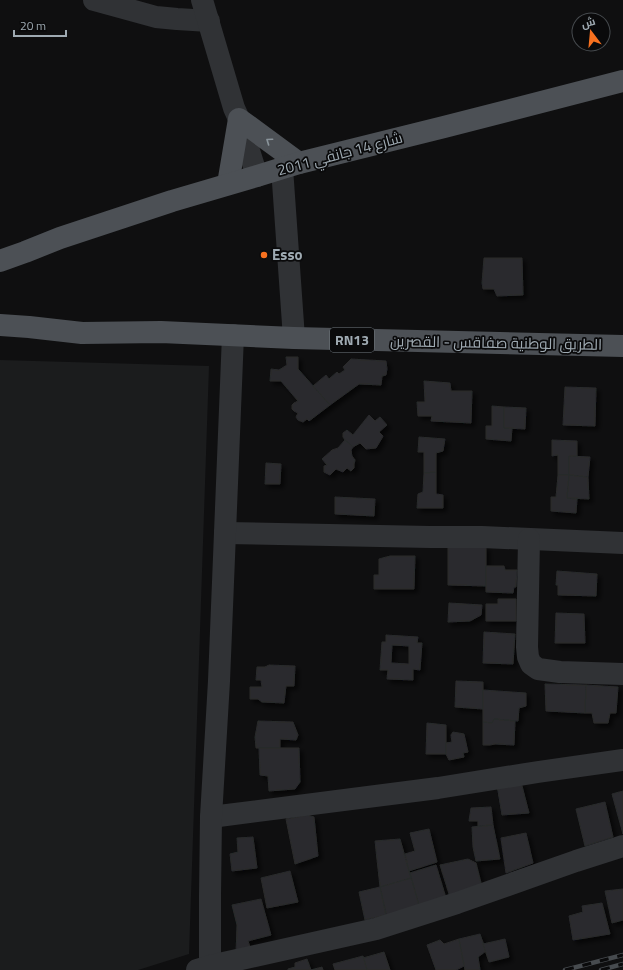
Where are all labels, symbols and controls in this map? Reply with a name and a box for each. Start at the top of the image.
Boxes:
scale bar [14,12,66,38]
north arrow [571,12,611,52]
text: ش [579,13,597,32]
text: 20 m [20,16,46,35]
street label: شارع 14 جانفي 2011 [275,126,405,182]
one-way arrow [266,138,273,146]
place label: Esso [272,243,302,266]
marker: Esso [259,250,269,260]
road number: RN13 [330,328,374,352]
street label: الطريق الوطنية صفاقس - القصرين [390,329,602,356]

